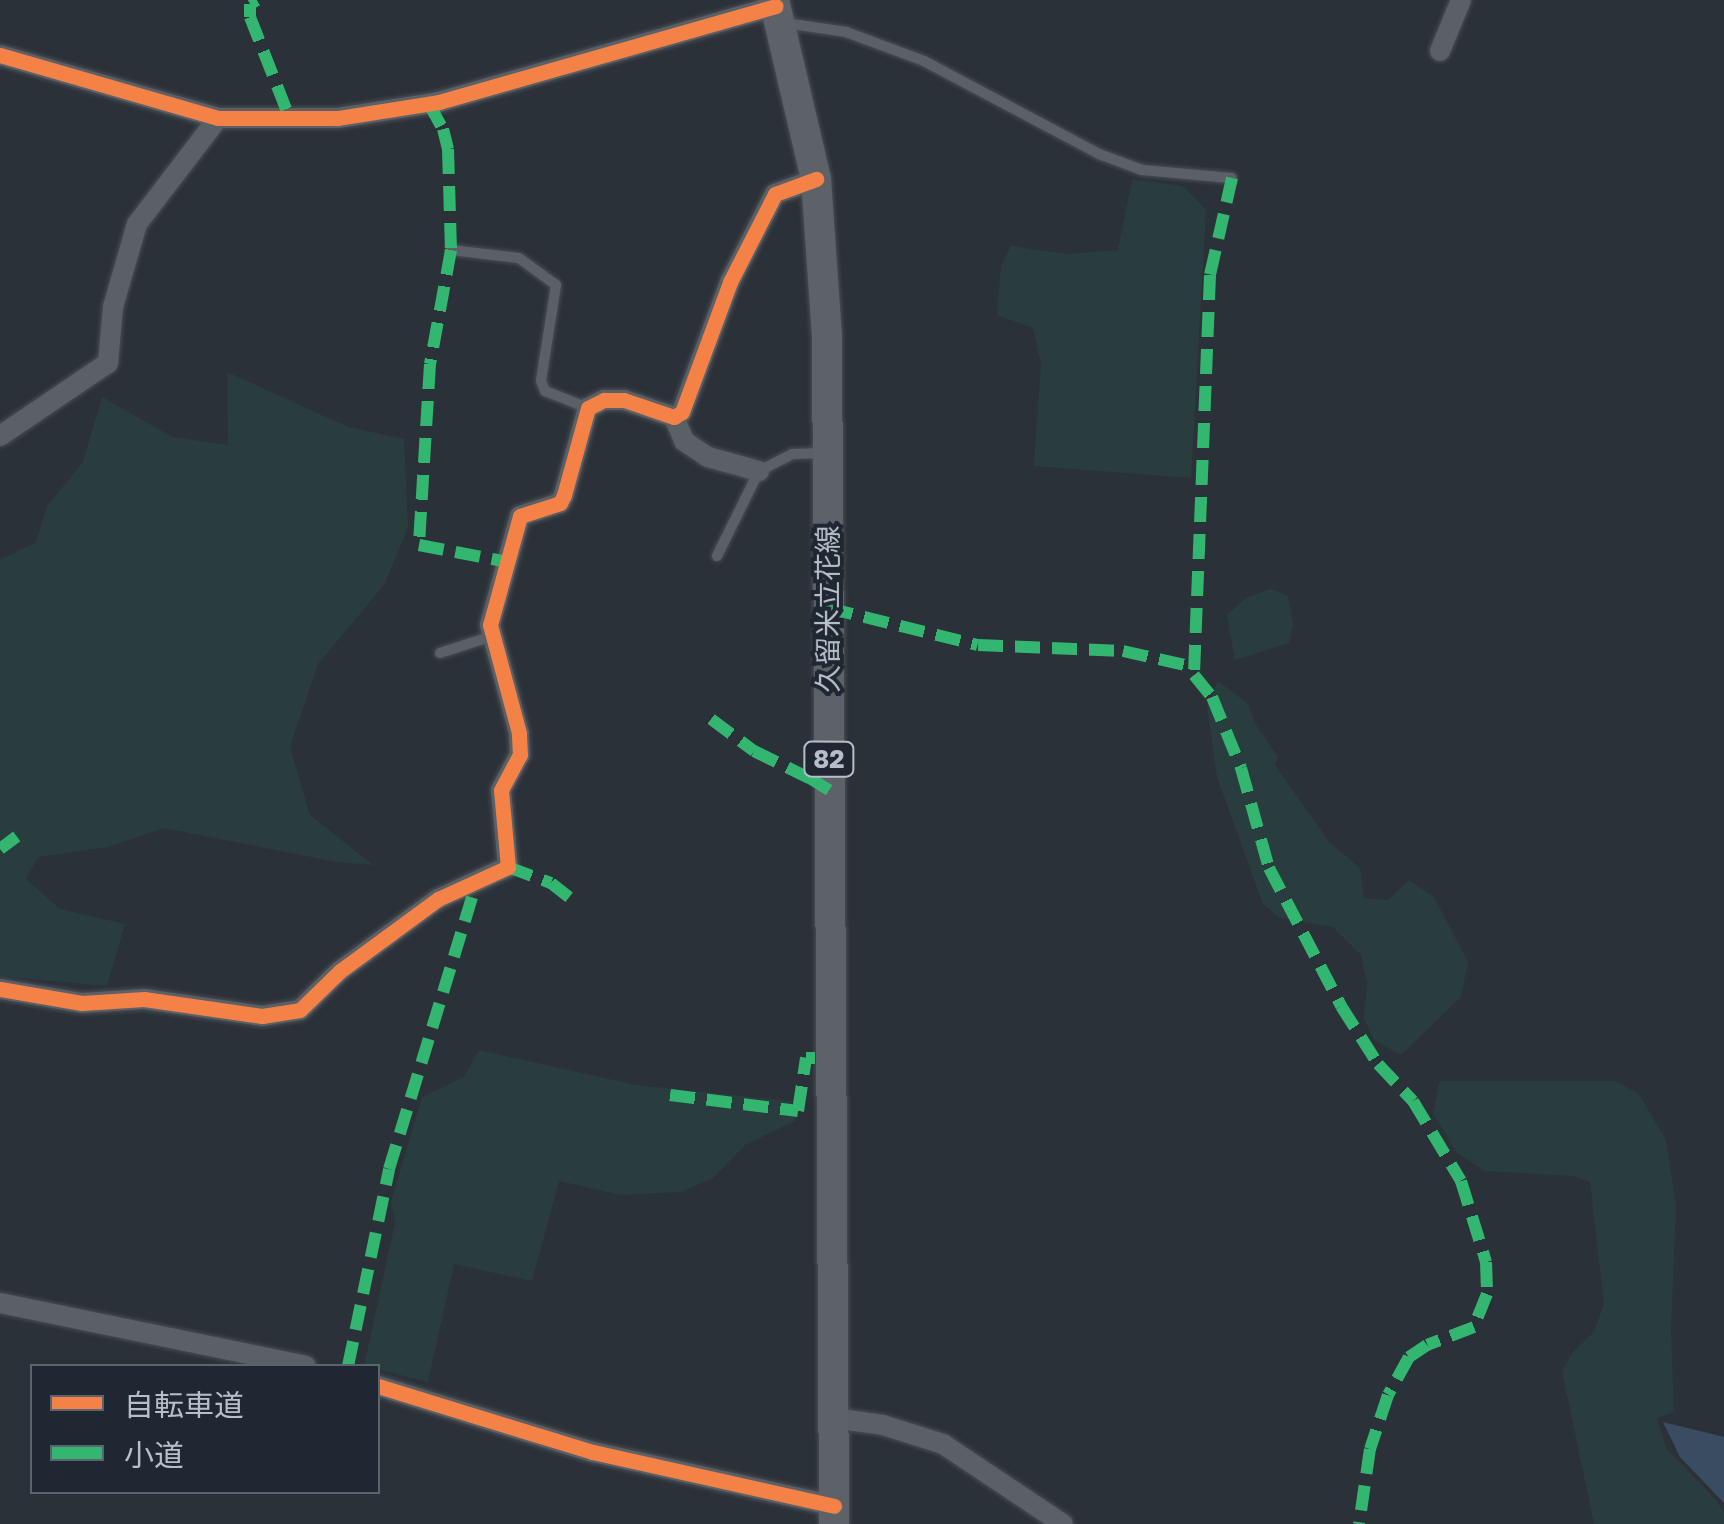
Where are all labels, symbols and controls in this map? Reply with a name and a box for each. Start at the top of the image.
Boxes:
street label: 久留米立花線 [811,525,845,693]
road number: 82 [802,739,856,779]
legend [30,1364,380,1494]
text: 自転車道 [124,1387,244,1423]
text: 小道 [124,1437,184,1473]

